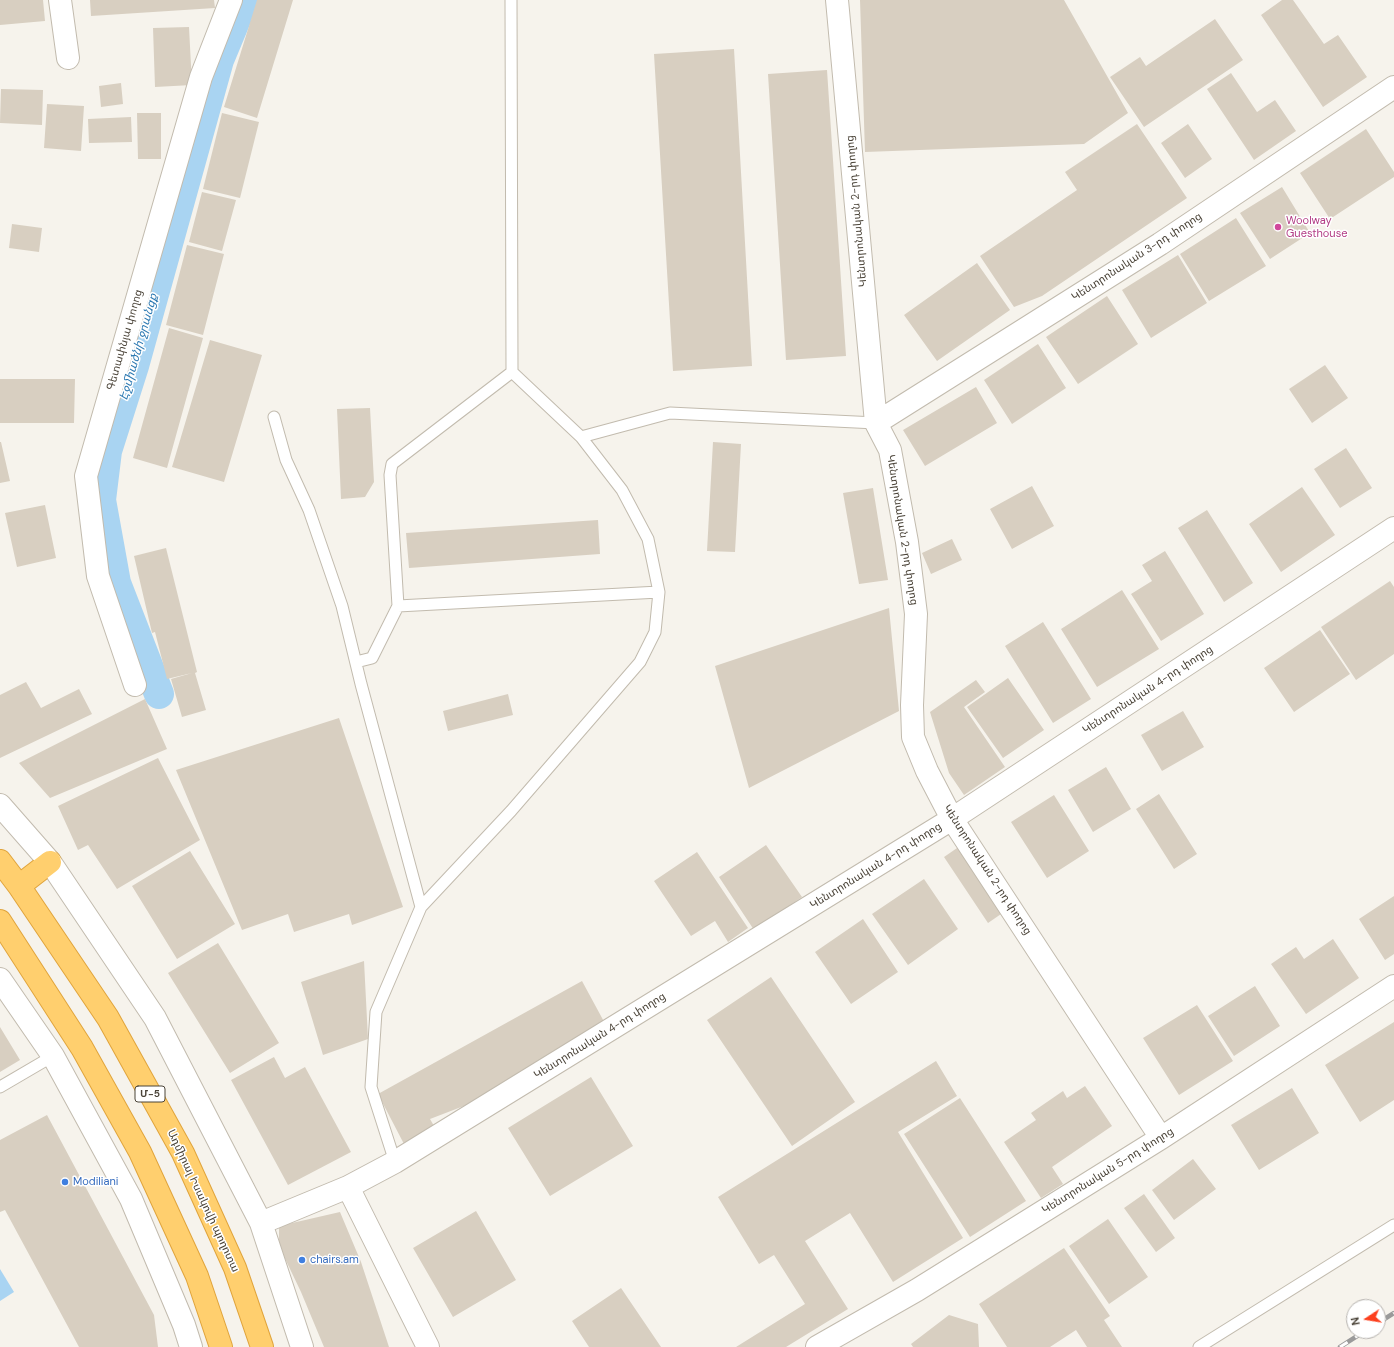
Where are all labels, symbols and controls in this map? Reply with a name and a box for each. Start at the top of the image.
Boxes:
street label: Կենտրոնական 2-րդ փողոց [844,135,870,287]
street label: Կենտրոնական 3-րդ փողոց [1069,210,1205,304]
place label: Woolway Guesthouse [1286,214,1347,240]
marker: Woolway Guesthouse [1273,222,1283,232]
street label: Գետափնյա փողոց [104,288,146,392]
water label: Էջմիածնի ջրանցք [117,292,161,402]
street label: Կենտրոնական 2-րդ փողոց [884,454,920,606]
street label: Կենտրոնական 4-րդ փողոց [1080,643,1216,737]
street label: Կենտրոնական 2-րդ փողոց [940,803,1034,937]
street label: Կենտրոնական 4-րդ փողոց [808,820,944,912]
street label: Կենտրոնական 4-րդ փողոց [532,990,668,1082]
road number: Մ-5 [135,1086,165,1102]
street label: Կենտրոնական 5-րդ փողոց [1040,1125,1176,1217]
street label: Ադմիրալ Իսակովի պողոտա [164,1128,242,1274]
place label: Modiliani [73,1175,118,1189]
marker: Modiliani [60,1177,70,1187]
place label: chairs.am [310,1253,359,1267]
marker: chairs.am [297,1255,307,1265]
north arrow [1346,1299,1386,1339]
text: N [1348,1316,1363,1327]

